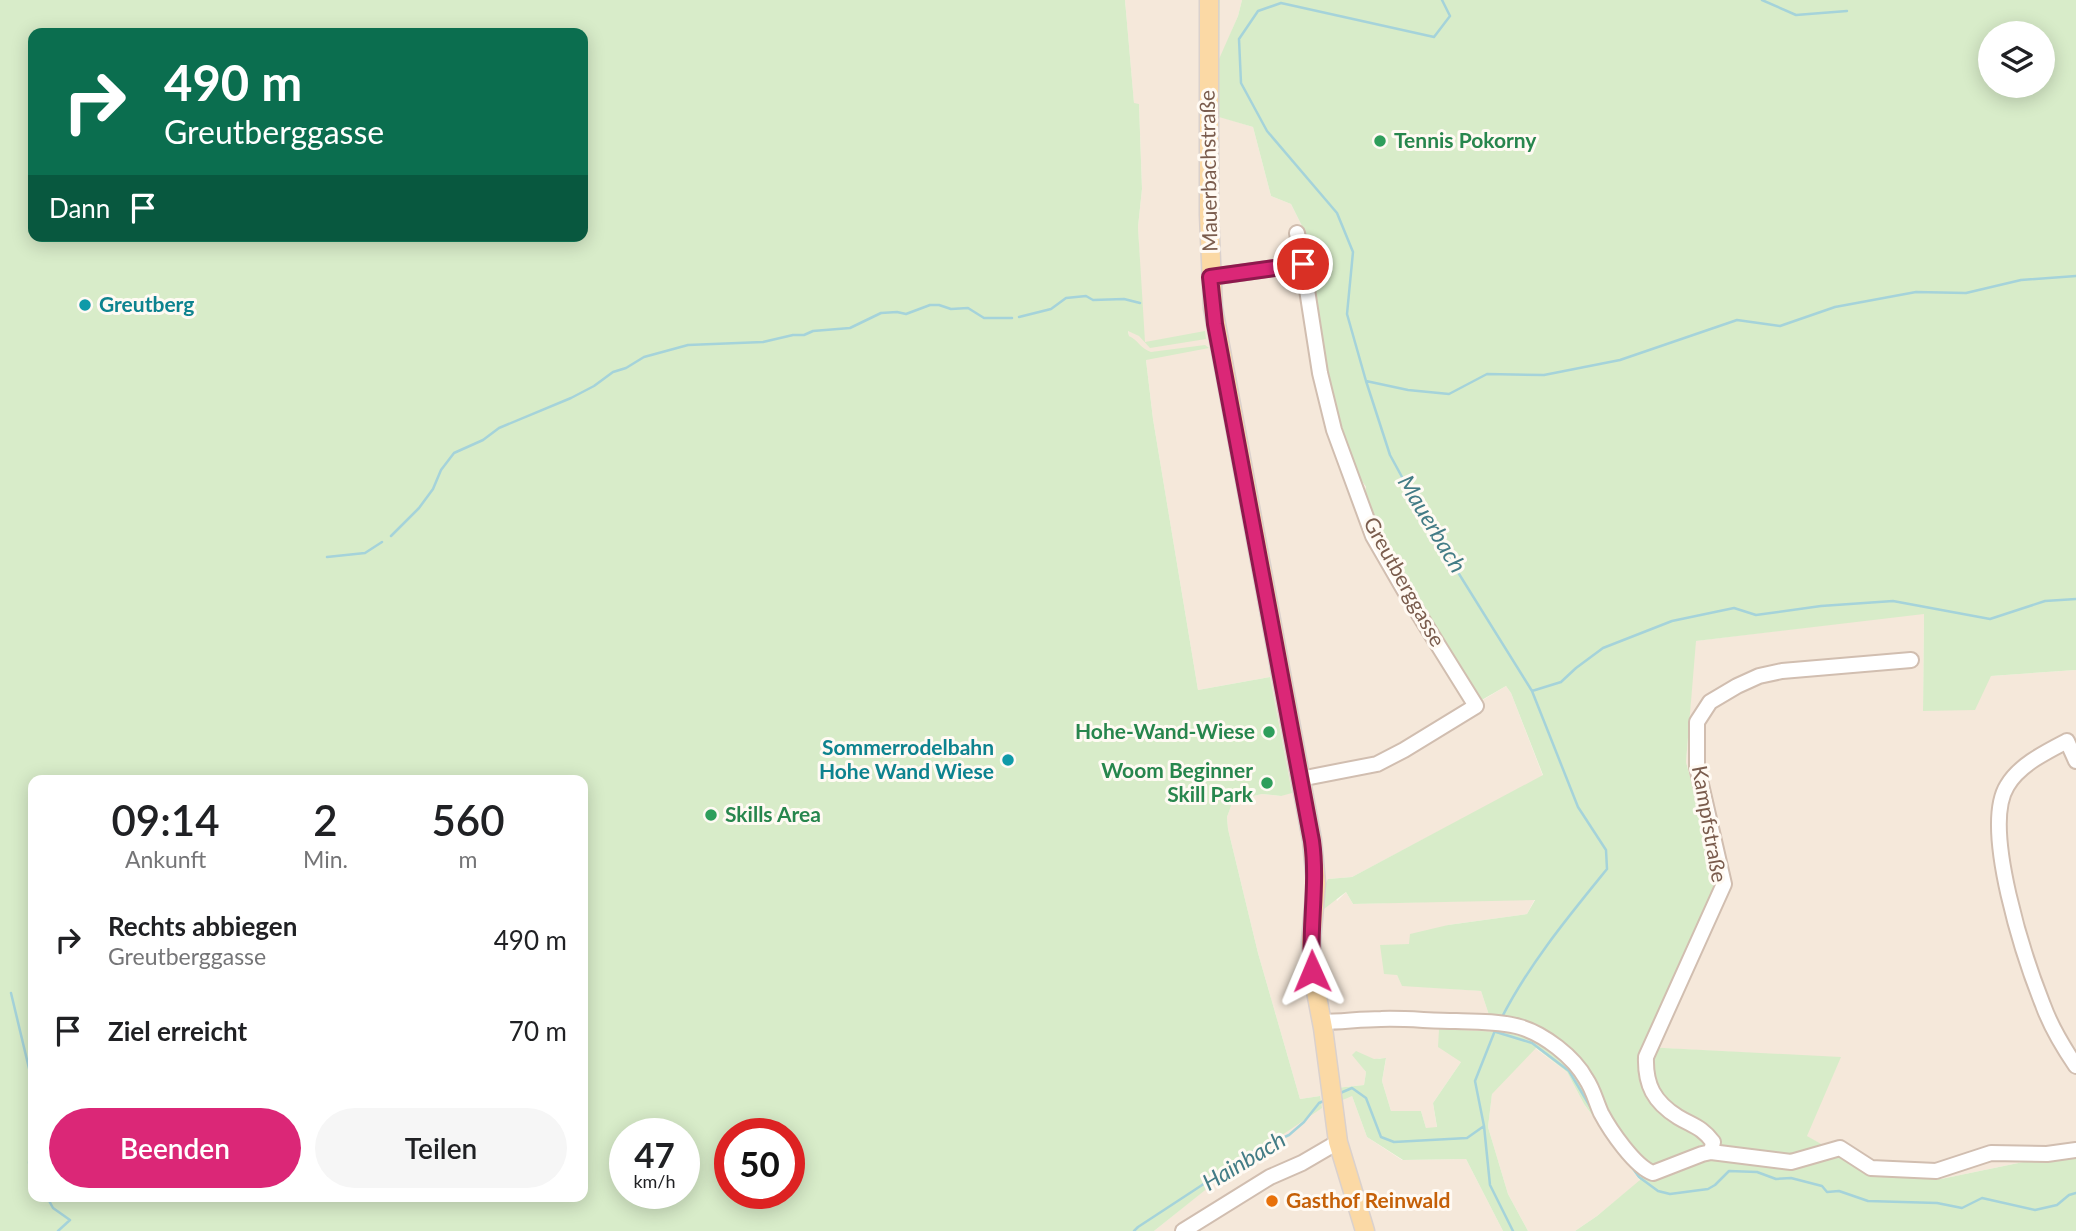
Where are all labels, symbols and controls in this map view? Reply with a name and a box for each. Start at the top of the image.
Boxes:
map controls [1978,21,2055,98]
button: layers [1978,21,2055,98]
text: 490 m [164,53,302,111]
icon: right [49,56,140,147]
street label: Mauerbachstraße [1194,90,1221,252]
text: Greutberggasse [164,112,384,151]
place label: Tennis Pokorny [1394,127,1537,152]
marker: Tennis Pokorny [1372,133,1388,149]
icon: arrive [124,189,162,227]
text: Dann [49,192,110,224]
pin [1273,234,1333,294]
icon: arrive [1284,245,1322,283]
place label: Greutberg [99,291,194,316]
marker: Greutberg [77,297,93,313]
water label: Mauerbach [1393,470,1473,577]
street label: Greutberggasse [1359,512,1451,651]
place label: Hohe-Wand-Wiese [1075,718,1255,743]
marker: Hohe-Wand-Wiese [1261,724,1277,740]
place label: Sommerrodelbahn Hohe Wand Wiese [819,734,994,783]
marker: Sommerrodelbahn Hohe Wand Wiese [1000,752,1016,768]
place label: Woom Beginner Skill Park [1101,757,1254,806]
street label: Kampfstraße [1688,763,1733,884]
marker: Woom Beginner Skill Park [1259,775,1275,791]
text: 09:14 [111,795,220,845]
text: 2 [313,795,338,845]
text: 560 [431,795,505,845]
place label: Skills Area [725,801,821,826]
marker: Skills Area [703,807,719,823]
text: Ankunft [125,845,206,873]
text: Min. [303,845,348,873]
text: m [459,845,477,873]
text: Rechts abbiegen [108,910,297,942]
icon: right [49,921,87,959]
text: 490 m [494,924,567,956]
position arrow [1275,934,1349,1008]
text: Greutberggasse [108,942,266,970]
icon: arrive [49,1012,87,1050]
text: Ziel erreicht [108,1015,247,1047]
text: 70 m [509,1015,567,1047]
button: Beenden [49,1108,301,1188]
button: Teilen [315,1108,567,1188]
speed limit sign: 50 [714,1118,805,1209]
water label: Hainbach [1197,1125,1290,1196]
text: 47 [634,1133,675,1175]
text: km/h [633,1170,676,1192]
place label: Gasthof Reinwald [1286,1187,1450,1212]
marker: Gasthof Reinwald [1264,1193,1280,1209]

